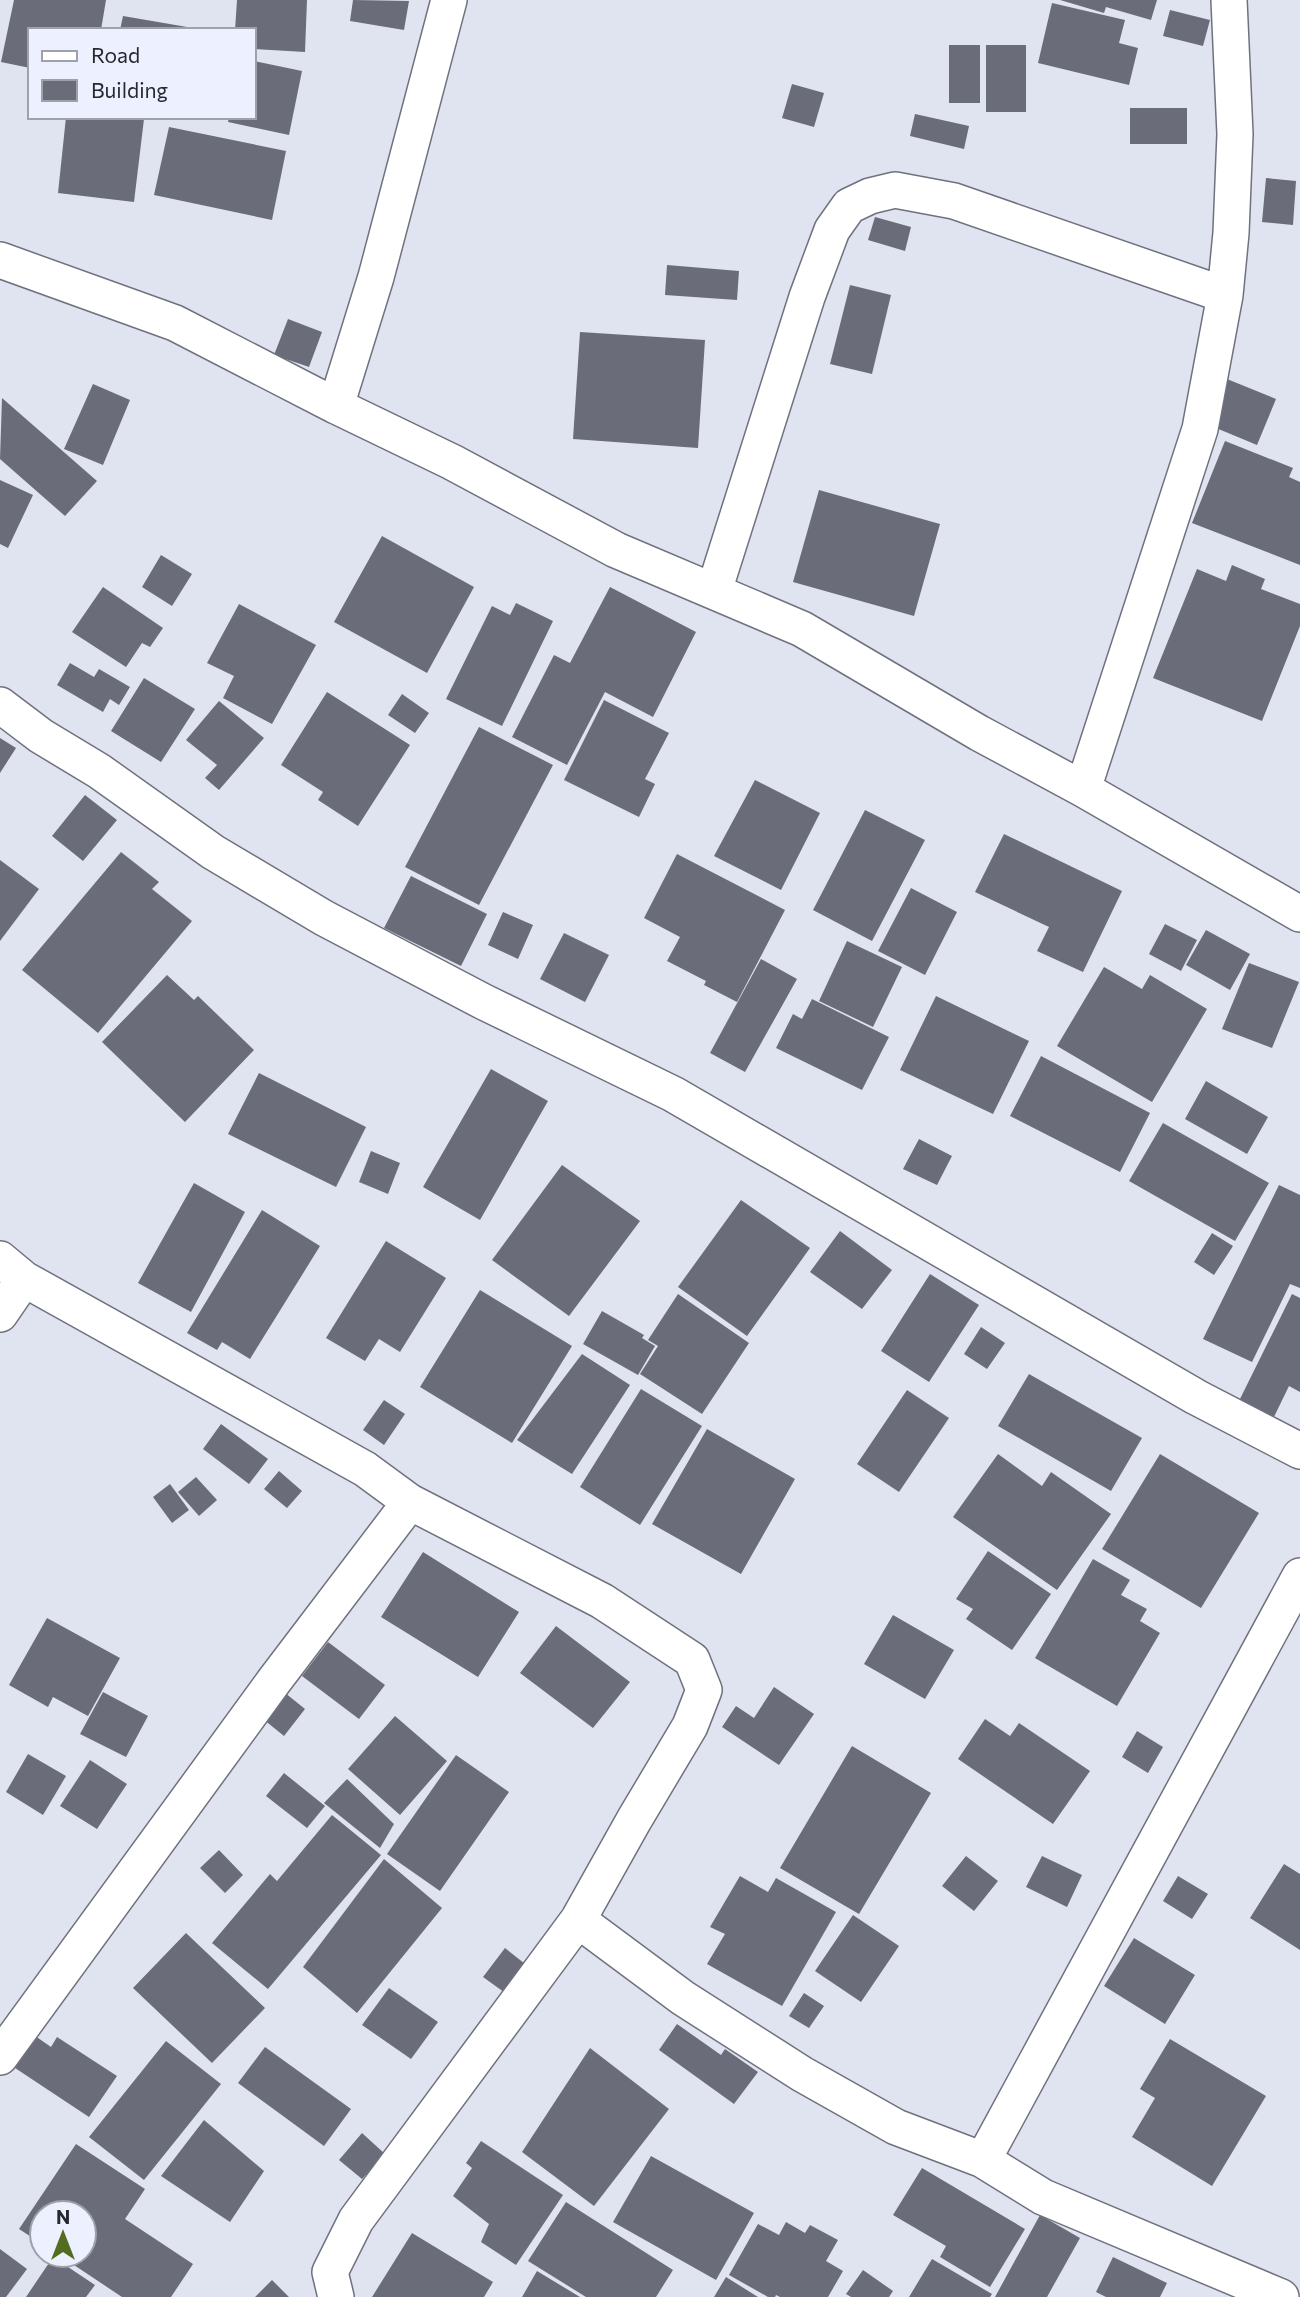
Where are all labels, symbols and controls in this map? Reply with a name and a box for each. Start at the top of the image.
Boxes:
legend [28,28,256,119]
text: Road [91,42,140,67]
text: Building [91,77,168,102]
north arrow [28,2199,98,2269]
text: N [56,2205,70,2228]

